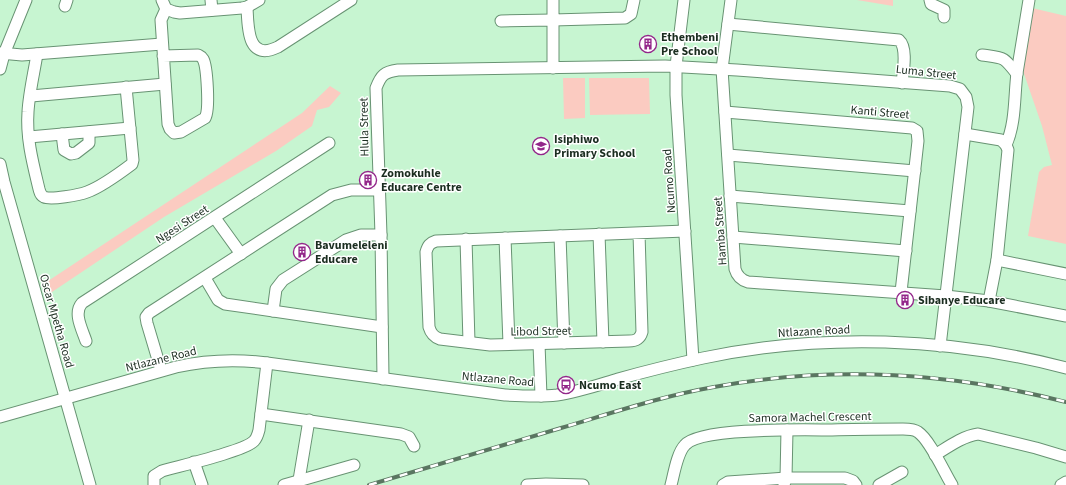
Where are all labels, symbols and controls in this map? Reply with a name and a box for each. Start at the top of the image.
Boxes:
place label: Ethembeni Pre School [661,29,718,60]
building icon: Ethembeni Pre School [638,34,658,54]
street label: Luma Street [895,61,957,84]
street label: Hlula Street [355,97,374,157]
street label: Kanti Street [850,101,910,124]
place label: Isiphiwo Primary School [554,131,636,162]
school or university icon: Isiphiwo Primary School [531,136,551,156]
street label: Ncumo Road [659,148,680,214]
place label: Zomokuhle Educare Centre [381,165,462,196]
building icon: Zomokuhle Educare Centre [358,170,378,190]
street label: Hamba Street [710,196,731,266]
street label: Ngesi Street [152,201,212,248]
place label: Bavumeleleni Educare [315,237,388,268]
building icon: Bavumeleleni Educare [292,242,312,262]
street label: Oscar Mpetha Road [35,272,78,370]
building icon: Sibanye Educare [895,290,915,310]
place label: Sibanye Educare [918,292,1006,309]
street label: Ntlazane Road [777,321,851,342]
street label: Libod Street [510,322,572,341]
street label: Ntlazane Road [124,342,198,377]
street label: Ntlazane Road [461,368,535,391]
bus stop icon: Ncumo East [556,375,576,395]
place label: Ncumo East [579,377,642,394]
street label: Samora Machel Crescent [748,408,872,427]

